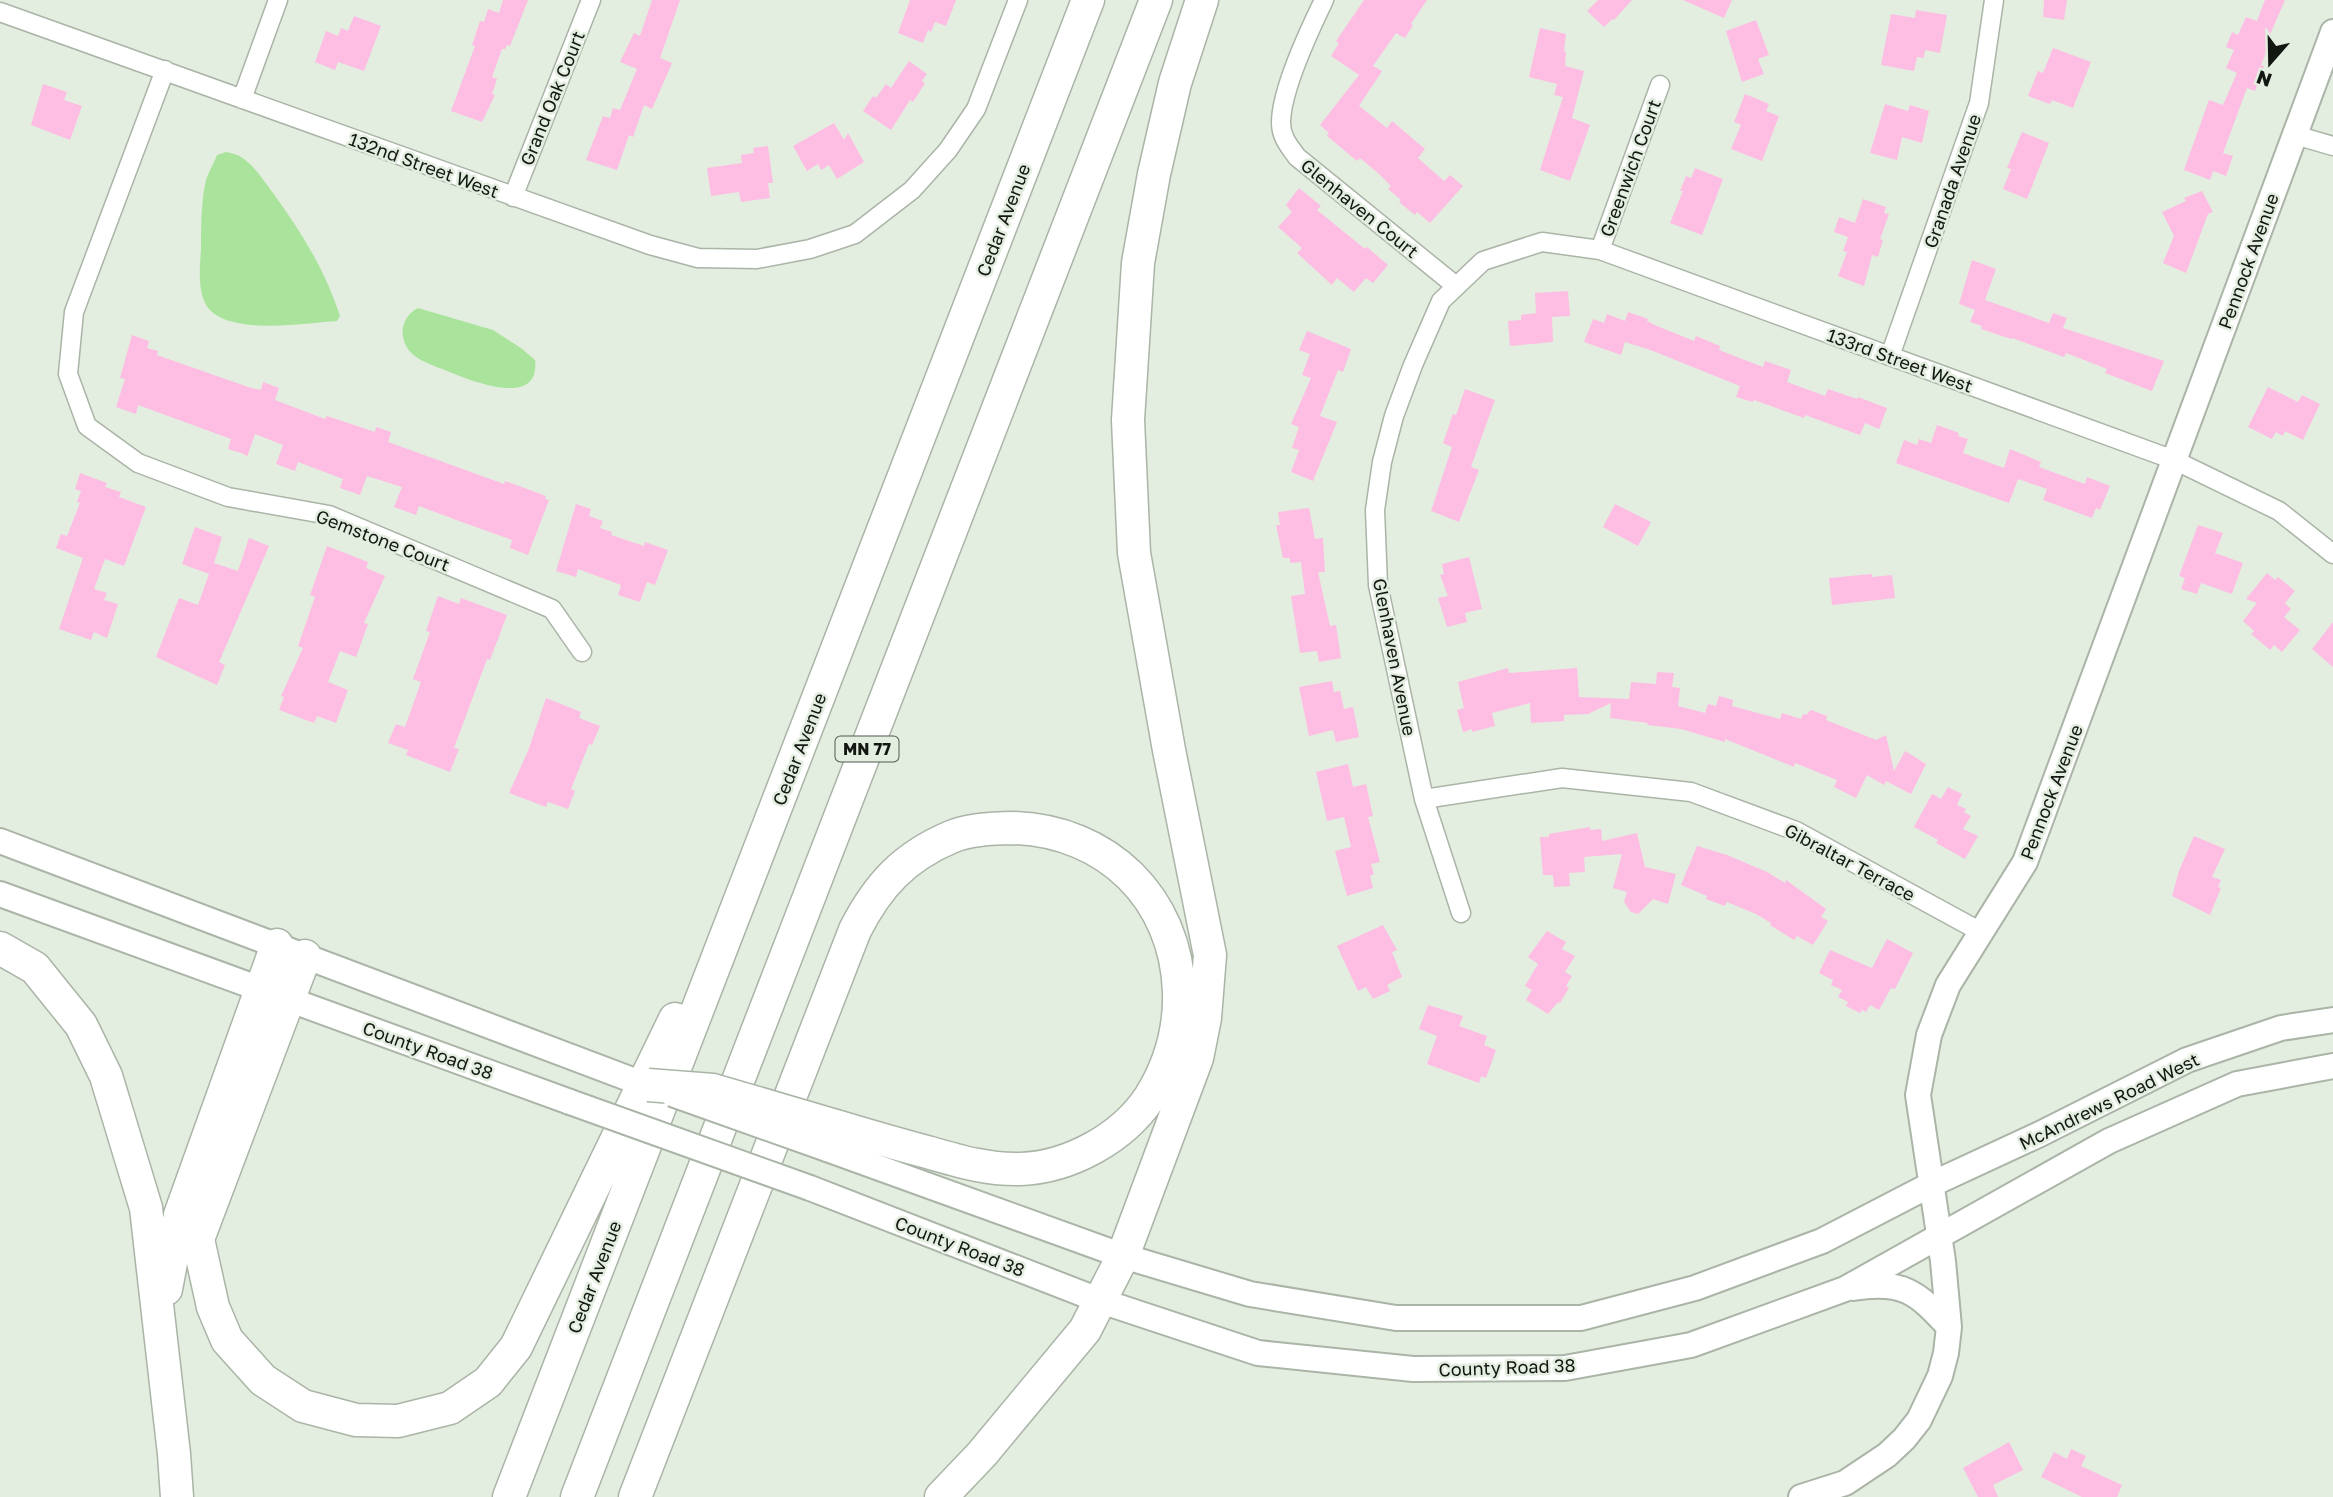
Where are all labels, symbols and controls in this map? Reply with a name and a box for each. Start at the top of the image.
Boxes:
street label: Grand Oak Court [515,28,589,168]
north arrow [2235,28,2305,98]
text: N [2253,66,2275,93]
street label: Greenwich Court [1595,96,1665,240]
street label: Granada Avenue [1919,111,1985,251]
street label: 132nd Street West [346,128,502,202]
street label: Glenhaven Court [1297,154,1423,262]
street label: Cedar Avenue [971,161,1035,279]
street label: Pennock Avenue [2213,190,2283,332]
street label: 133rd Street West [1824,323,1976,397]
street label: Gemstone Court [313,504,453,576]
street label: Glenhaven Avenue [1369,576,1421,738]
street label: Cedar Avenue [767,690,831,808]
street label: Pennock Avenue [2015,721,2087,863]
road number: MN 77 [836,736,898,762]
street label: Gibraltar Terrace [1781,818,1919,906]
street label: County Road 38 [360,1016,496,1084]
street label: McAndrews Road West [2015,1048,2203,1154]
street label: County Road 38 [892,1211,1028,1281]
street label: Cedar Avenue [562,1218,626,1336]
street label: County Road 38 [1438,1354,1576,1380]

